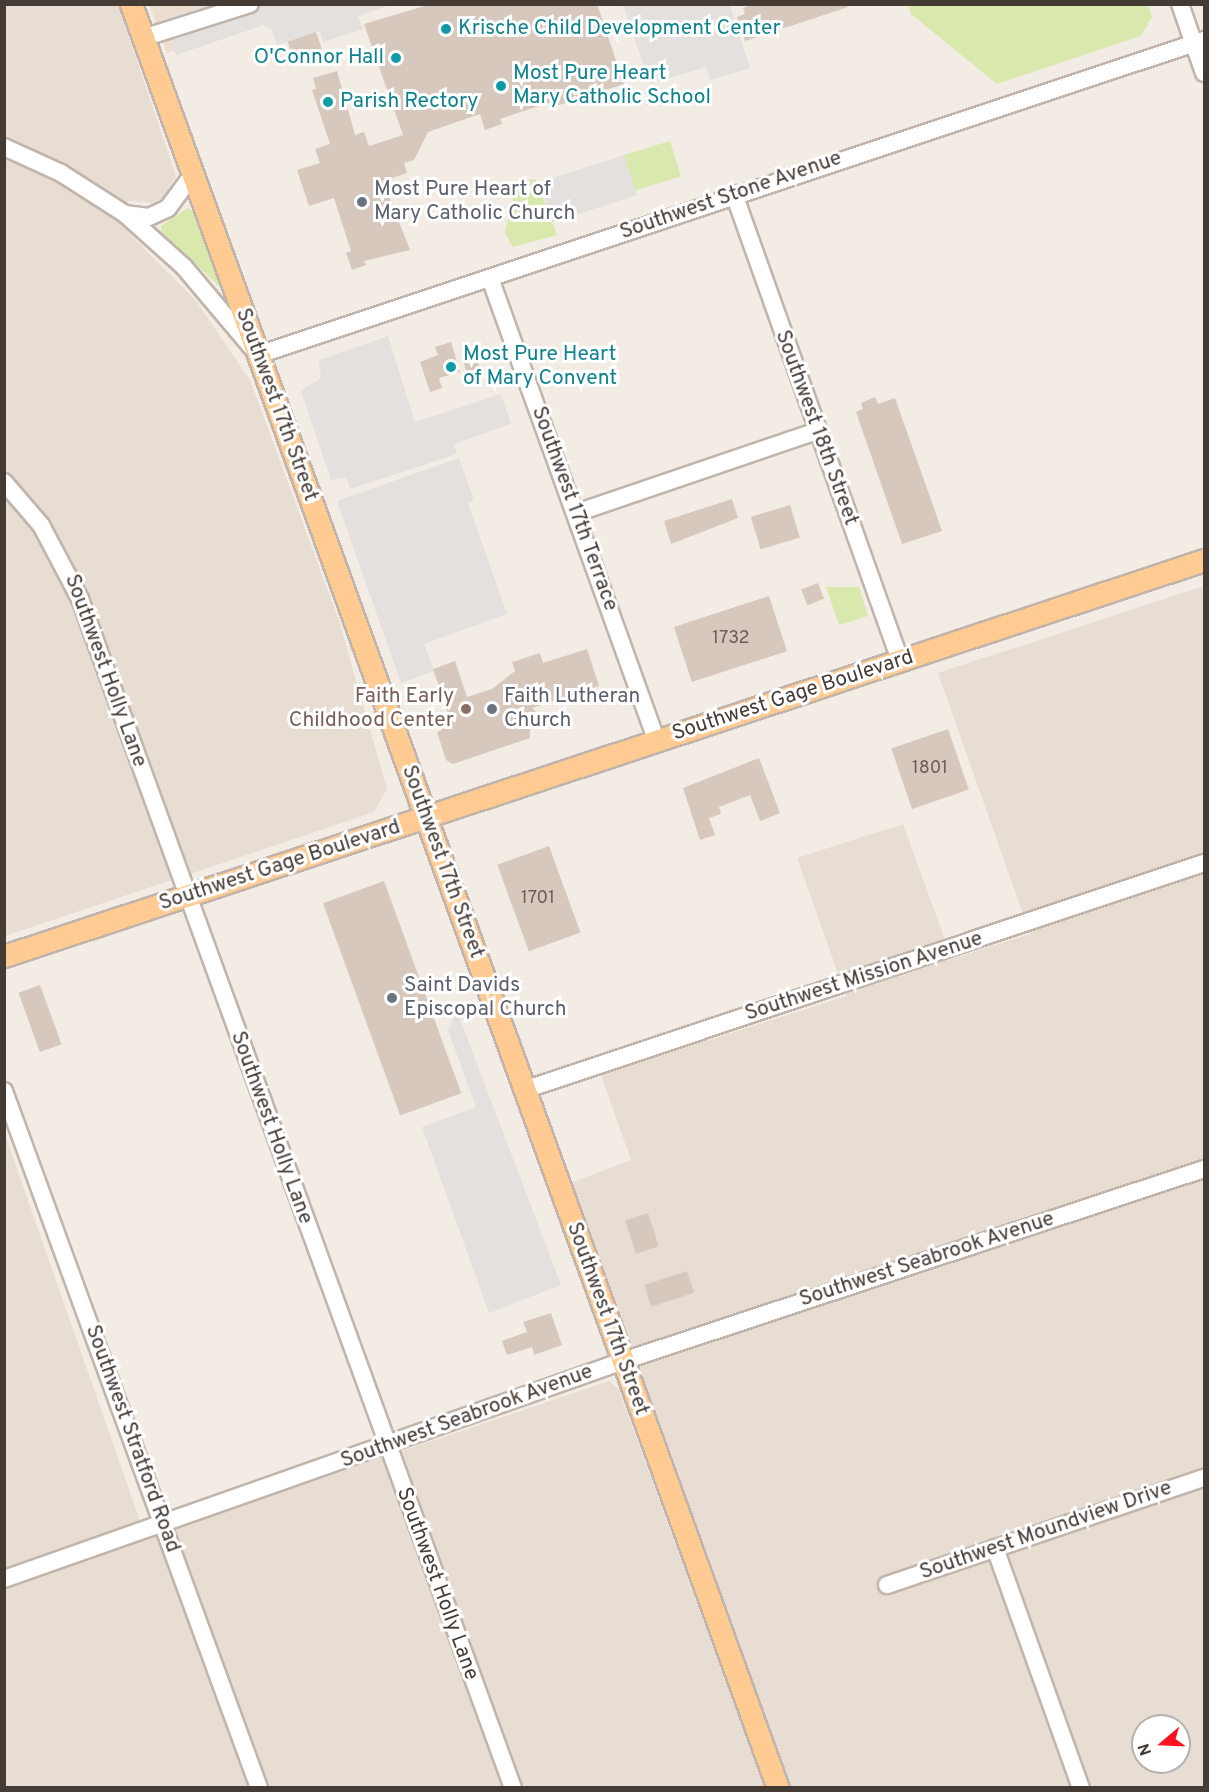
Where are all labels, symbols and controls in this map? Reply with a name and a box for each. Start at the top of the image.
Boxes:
place label: Krische Child Development Center [458,16,781,42]
marker: Krische Child Development Center [439,22,453,36]
place label: O'Connor Hall [254,45,384,71]
marker: O'Connor Hall [389,51,403,65]
place label: Most Pure Heart Mary Catholic School [513,61,711,111]
marker: Most Pure Heart Mary Catholic School [494,79,508,93]
place label: Parish Rectory [340,89,478,115]
marker: Parish Rectory [321,95,335,109]
street label: Southwest Stone Avenue [616,146,846,246]
place label: Most Pure Heart of Mary Catholic Church [374,177,575,227]
marker: Most Pure Heart of Mary Catholic Church [355,195,369,209]
street label: Southwest 17th Street [229,305,323,505]
street label: Southwest 18th Street [769,327,863,529]
place label: Most Pure Heart of Mary Convent [463,342,617,392]
marker: Most Pure Heart of Mary Convent [444,360,458,374]
street label: Southwest 17th Terrace [525,403,623,615]
street label: Southwest Holly Lane [58,571,152,771]
house number: 1732 [712,628,750,650]
street label: Southwest Gage Boulevard [669,645,917,747]
place label: Faith Early Childhood Center [289,684,454,734]
place label: Faith Lutheran Church [504,684,640,734]
marker: Faith Early Childhood Center [459,702,473,716]
marker: Faith Lutheran Church [485,702,499,716]
house number: 1801 [912,758,948,780]
street label: Southwest 17th Street [395,762,489,962]
street label: Southwest Gage Boulevard [156,815,404,917]
house number: 1701 [521,888,555,910]
street label: Southwest Mission Avenue [742,927,986,1027]
place label: Saint Davids Episcopal Church [404,973,567,1023]
marker: Saint Davids Episcopal Church [385,991,399,1005]
street label: Southwest Holly Lane [224,1028,318,1228]
street label: Southwest Seabrook Avenue [796,1207,1058,1313]
street label: Southwest 17th Street [560,1219,654,1419]
street label: Southwest Stratford Road [79,1322,185,1556]
street label: Southwest Seabrook Avenue [337,1359,597,1475]
street label: Southwest Moundview Drive [917,1476,1175,1586]
street label: Southwest Holly Lane [390,1484,484,1684]
north arrow [1131,1714,1191,1774]
text: N [1135,1741,1157,1758]

